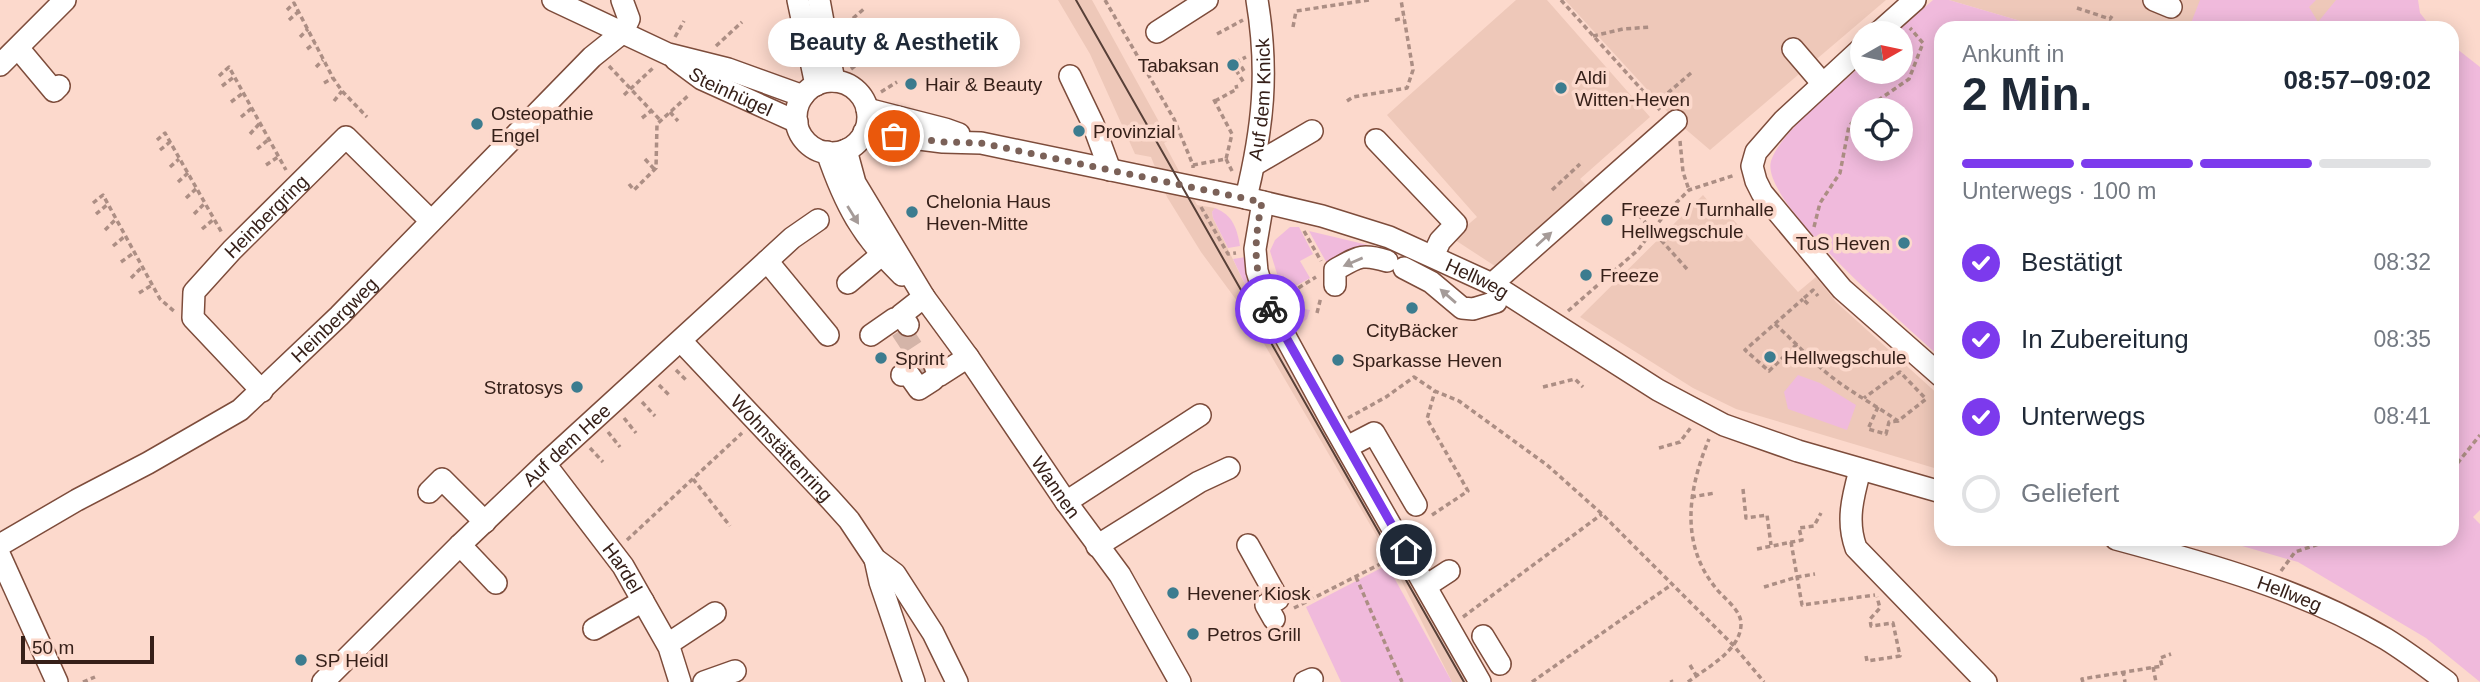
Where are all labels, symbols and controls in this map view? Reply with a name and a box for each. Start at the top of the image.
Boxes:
callout: Beauty & Aesthetik [768,17,1020,66]
north arrow [1850,21,1913,84]
map controls [1850,21,1913,161]
text: Beauty & Aesthetik [790,29,998,55]
street label: Auf dem Knick [1245,37,1274,162]
text: Ankunft in [1962,41,2064,67]
place label: Tabaksan [1138,55,1219,76]
marker: Tabaksan [1225,57,1241,73]
street label: Steinhügel [685,63,776,121]
text: 08:57–09:02 [2284,65,2431,95]
place label: Aldi Witten-Heven [1575,67,1690,110]
text: 2 Min. [1962,68,2092,120]
place label: Hair & Beauty [925,74,1043,95]
marker: Hair & Beauty [903,76,919,92]
marker: Aldi Witten-Heven [1553,80,1569,96]
button: locate [1850,98,1913,161]
place label: Osteopathie Engel [491,103,593,146]
pin [864,106,924,166]
marker: Osteopathie Engel [469,116,485,132]
icon: bag [875,117,913,155]
place label: Provinzial [1093,121,1175,142]
marker: Provinzial [1071,123,1087,139]
street label: Heinbergring [220,171,312,262]
text: Unterwegs · 100 m [1962,178,2156,204]
place label: Chelonia Haus Heven-Mitte [926,191,1051,234]
place label: Freeze / Turnhalle Hellwegschule [1621,199,1774,242]
marker: Chelonia Haus Heven-Mitte [904,204,920,220]
one-way arrow [847,205,860,224]
marker: Freeze / Turnhalle Hellwegschule [1599,212,1615,228]
one-way arrow [1535,231,1553,247]
place label: TuS Heven [1796,233,1890,254]
marker: TuS Heven [1896,235,1912,251]
icon: check [1962,244,2000,282]
text: Bestätigt [2021,247,2122,277]
text: 08:32 [2373,249,2431,275]
street label: Hellweg [1442,254,1513,303]
one-way arrow [1343,256,1364,267]
place label: Freeze [1600,265,1659,286]
marker: Freeze [1578,267,1594,283]
street label: Heinbergweg [287,273,382,367]
courier [1235,274,1305,344]
one-way arrow [1439,288,1457,304]
icon: bike [1251,290,1289,328]
marker: CityBäcker [1404,300,1420,316]
place label: CityBäcker [1366,320,1459,341]
icon: check [1962,321,2000,359]
text: In Zubereitung [2021,324,2189,354]
text: 08:35 [2373,326,2431,352]
place label: Hellwegschule [1784,347,1907,368]
place label: Sprint [895,348,945,369]
marker: Hellwegschule [1762,349,1778,365]
marker: Sprint [873,350,889,366]
place label: Sparkasse Heven [1352,350,1502,371]
marker: Sparkasse Heven [1330,352,1346,368]
place label: Stratosys [484,377,563,398]
marker: Stratosys [569,379,585,395]
street label: Wohnstättenring [726,391,837,506]
icon: check [1962,398,2000,436]
street label: Auf dem Hee [519,400,615,490]
text: Unterwegs [2021,401,2145,431]
text: 08:41 [2373,403,2431,429]
street label: Wannen [1027,453,1084,522]
text: Geliefert [2021,478,2119,508]
pin [1376,520,1436,580]
icon: home [1387,531,1425,569]
street label: Hardel [598,539,646,597]
street label: Hellweg [2254,572,2325,616]
place label: Hevener Kiosk [1187,583,1311,604]
marker: Hevener Kiosk [1165,585,1181,601]
place label: Petros Grill [1207,624,1301,645]
marker: Petros Grill [1185,626,1201,642]
scale bar [21,633,154,665]
text: 50 m [32,637,74,658]
place label: SP Heidl [315,650,389,671]
marker: SP Heidl [293,652,309,668]

